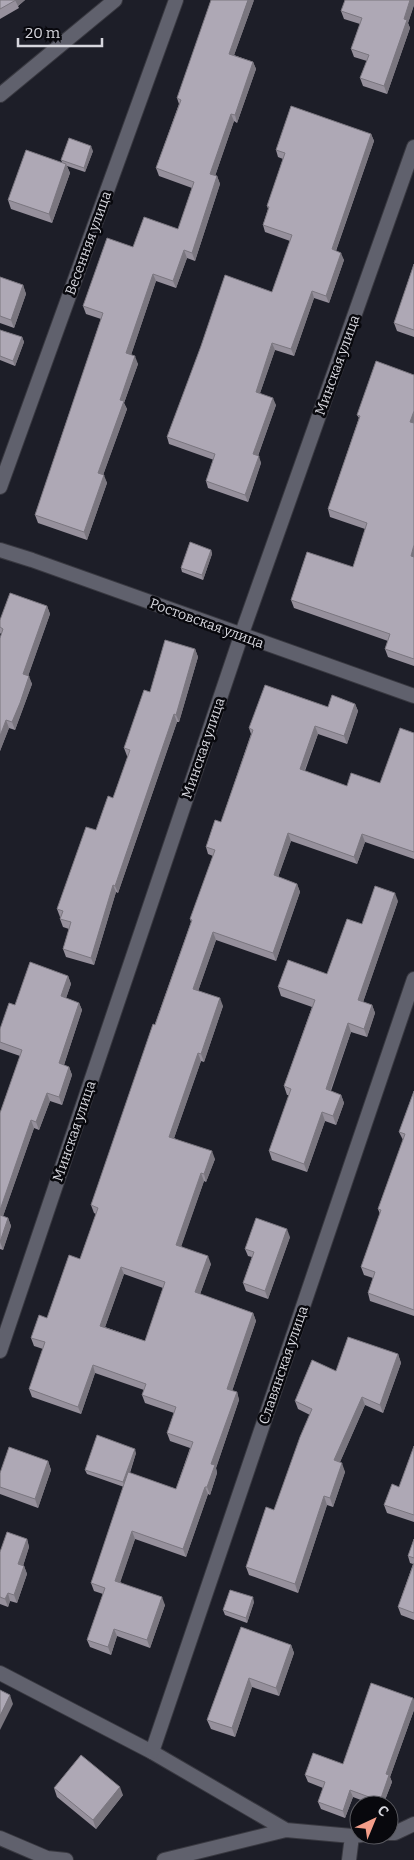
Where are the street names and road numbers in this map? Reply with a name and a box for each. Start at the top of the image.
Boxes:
street label: Весенняя улица [62,189,115,297]
street label: Минская улица [311,312,364,418]
street label: Ростовская улица [147,595,267,652]
street label: Минская улица [178,695,229,801]
street label: Минская улица [49,1078,100,1184]
street label: Славянская улица [255,1303,312,1427]

